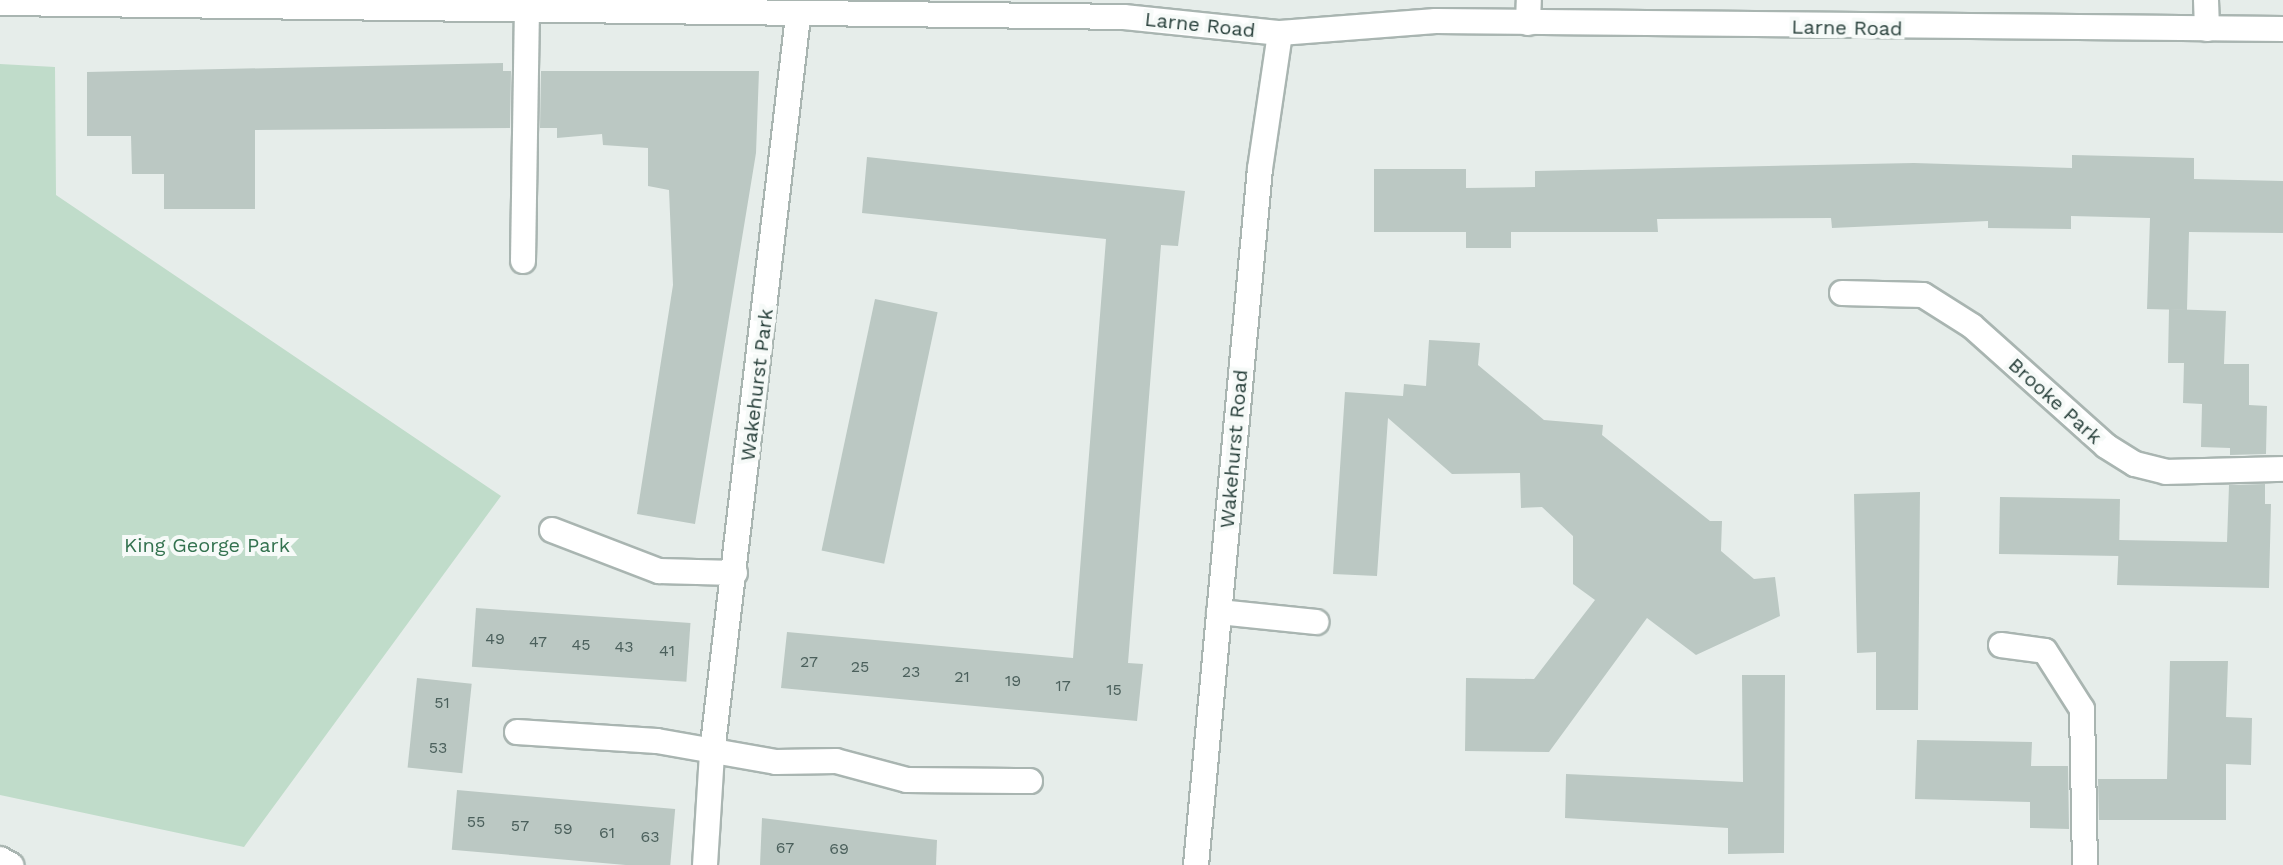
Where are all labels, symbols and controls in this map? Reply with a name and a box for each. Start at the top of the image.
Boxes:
street label: Larne Road [1144,7,1256,43]
street label: Larne Road [1791,15,1903,41]
street label: Wakehurst Park [736,307,778,463]
street label: Brooke Park [2003,353,2107,449]
street label: Wakehurst Road [1215,369,1253,529]
park label: King George Park [124,533,290,557]
house number: 49 [485,629,505,649]
house number: 47 [529,632,547,652]
house number: 45 [571,635,591,655]
house number: 43 [614,637,634,657]
house number: 41 [659,641,675,661]
house number: 27 [800,652,818,672]
house number: 25 [851,657,869,677]
house number: 23 [902,662,920,682]
house number: 21 [954,667,970,687]
house number: 19 [1005,671,1021,691]
house number: 17 [1055,676,1071,696]
house number: 15 [1106,680,1122,700]
house number: 51 [434,693,450,713]
house number: 53 [429,738,447,758]
house number: 55 [467,812,485,832]
house number: 57 [511,816,529,836]
house number: 59 [553,819,573,839]
house number: 61 [599,823,615,843]
house number: 63 [640,827,660,847]
house number: 67 [776,838,794,858]
house number: 69 [829,839,849,859]

